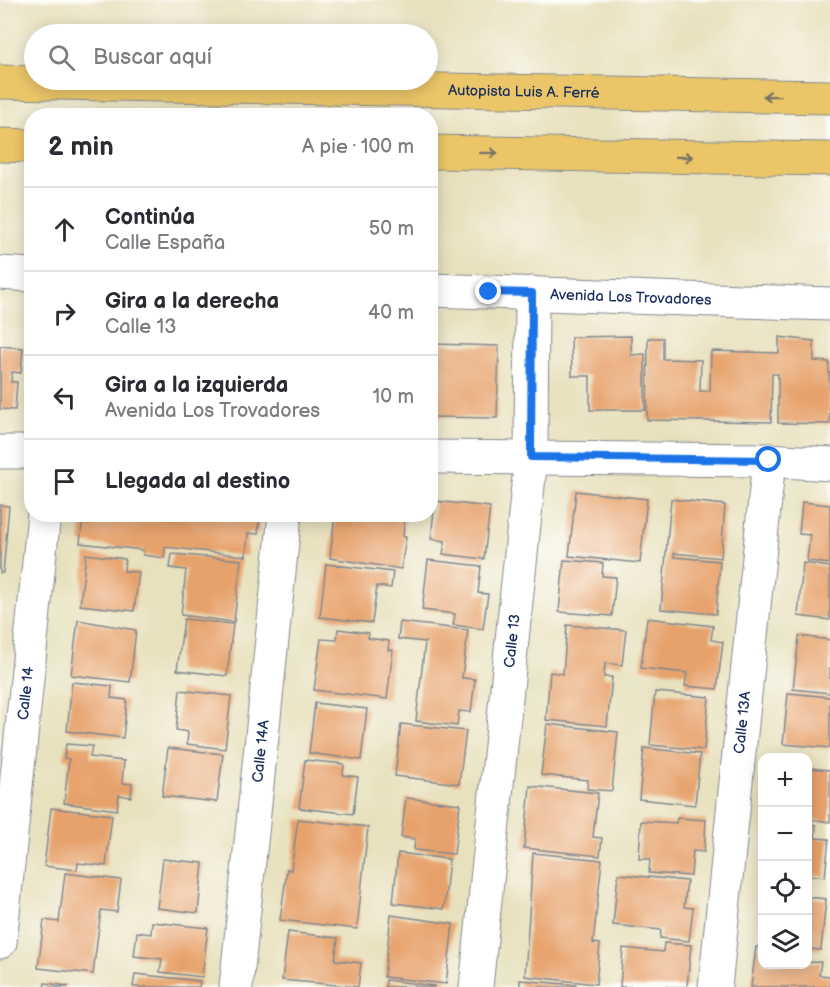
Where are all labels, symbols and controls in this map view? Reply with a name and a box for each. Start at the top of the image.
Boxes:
search box [24,24,438,90]
icon: search [45,41,78,74]
text: Buscar aquí [93,44,212,71]
street label: Autopista Luis A. Ferré [448,81,600,103]
one-way arrow [762,90,782,102]
text: 2 min [48,132,114,163]
text: A pie · 100 m [302,135,414,159]
one-way arrow [478,148,498,159]
one-way arrow [673,151,693,163]
text: Continúa [105,204,195,231]
icon: ahead [48,213,81,246]
text: 50 m [369,217,414,241]
text: Calle España [105,231,225,255]
route end [475,278,501,304]
street label: Avenida Los Trovadores [550,285,713,310]
text: Gira a la derecha [105,288,279,315]
icon: right [48,297,81,330]
text: 40 m [368,301,414,325]
text: Calle 13 [105,315,177,339]
text: Gira a la izquierda [105,372,289,399]
icon: left [48,381,81,414]
text: 10 m [373,385,414,409]
text: Avenida Los Trovadores [105,399,320,423]
route start [755,446,781,472]
icon: arrive [48,465,81,498]
text: Llegada al destino [105,468,290,495]
street label: Calle 13 [500,613,525,669]
street label: Calle 14 [14,666,38,721]
street label: Calle 13A [730,689,755,755]
street label: Calle 14A [248,718,274,784]
map controls [758,753,812,969]
button: + [758,753,812,807]
button: − [758,807,812,861]
button: locate [758,861,812,915]
button: layers [758,915,812,969]

